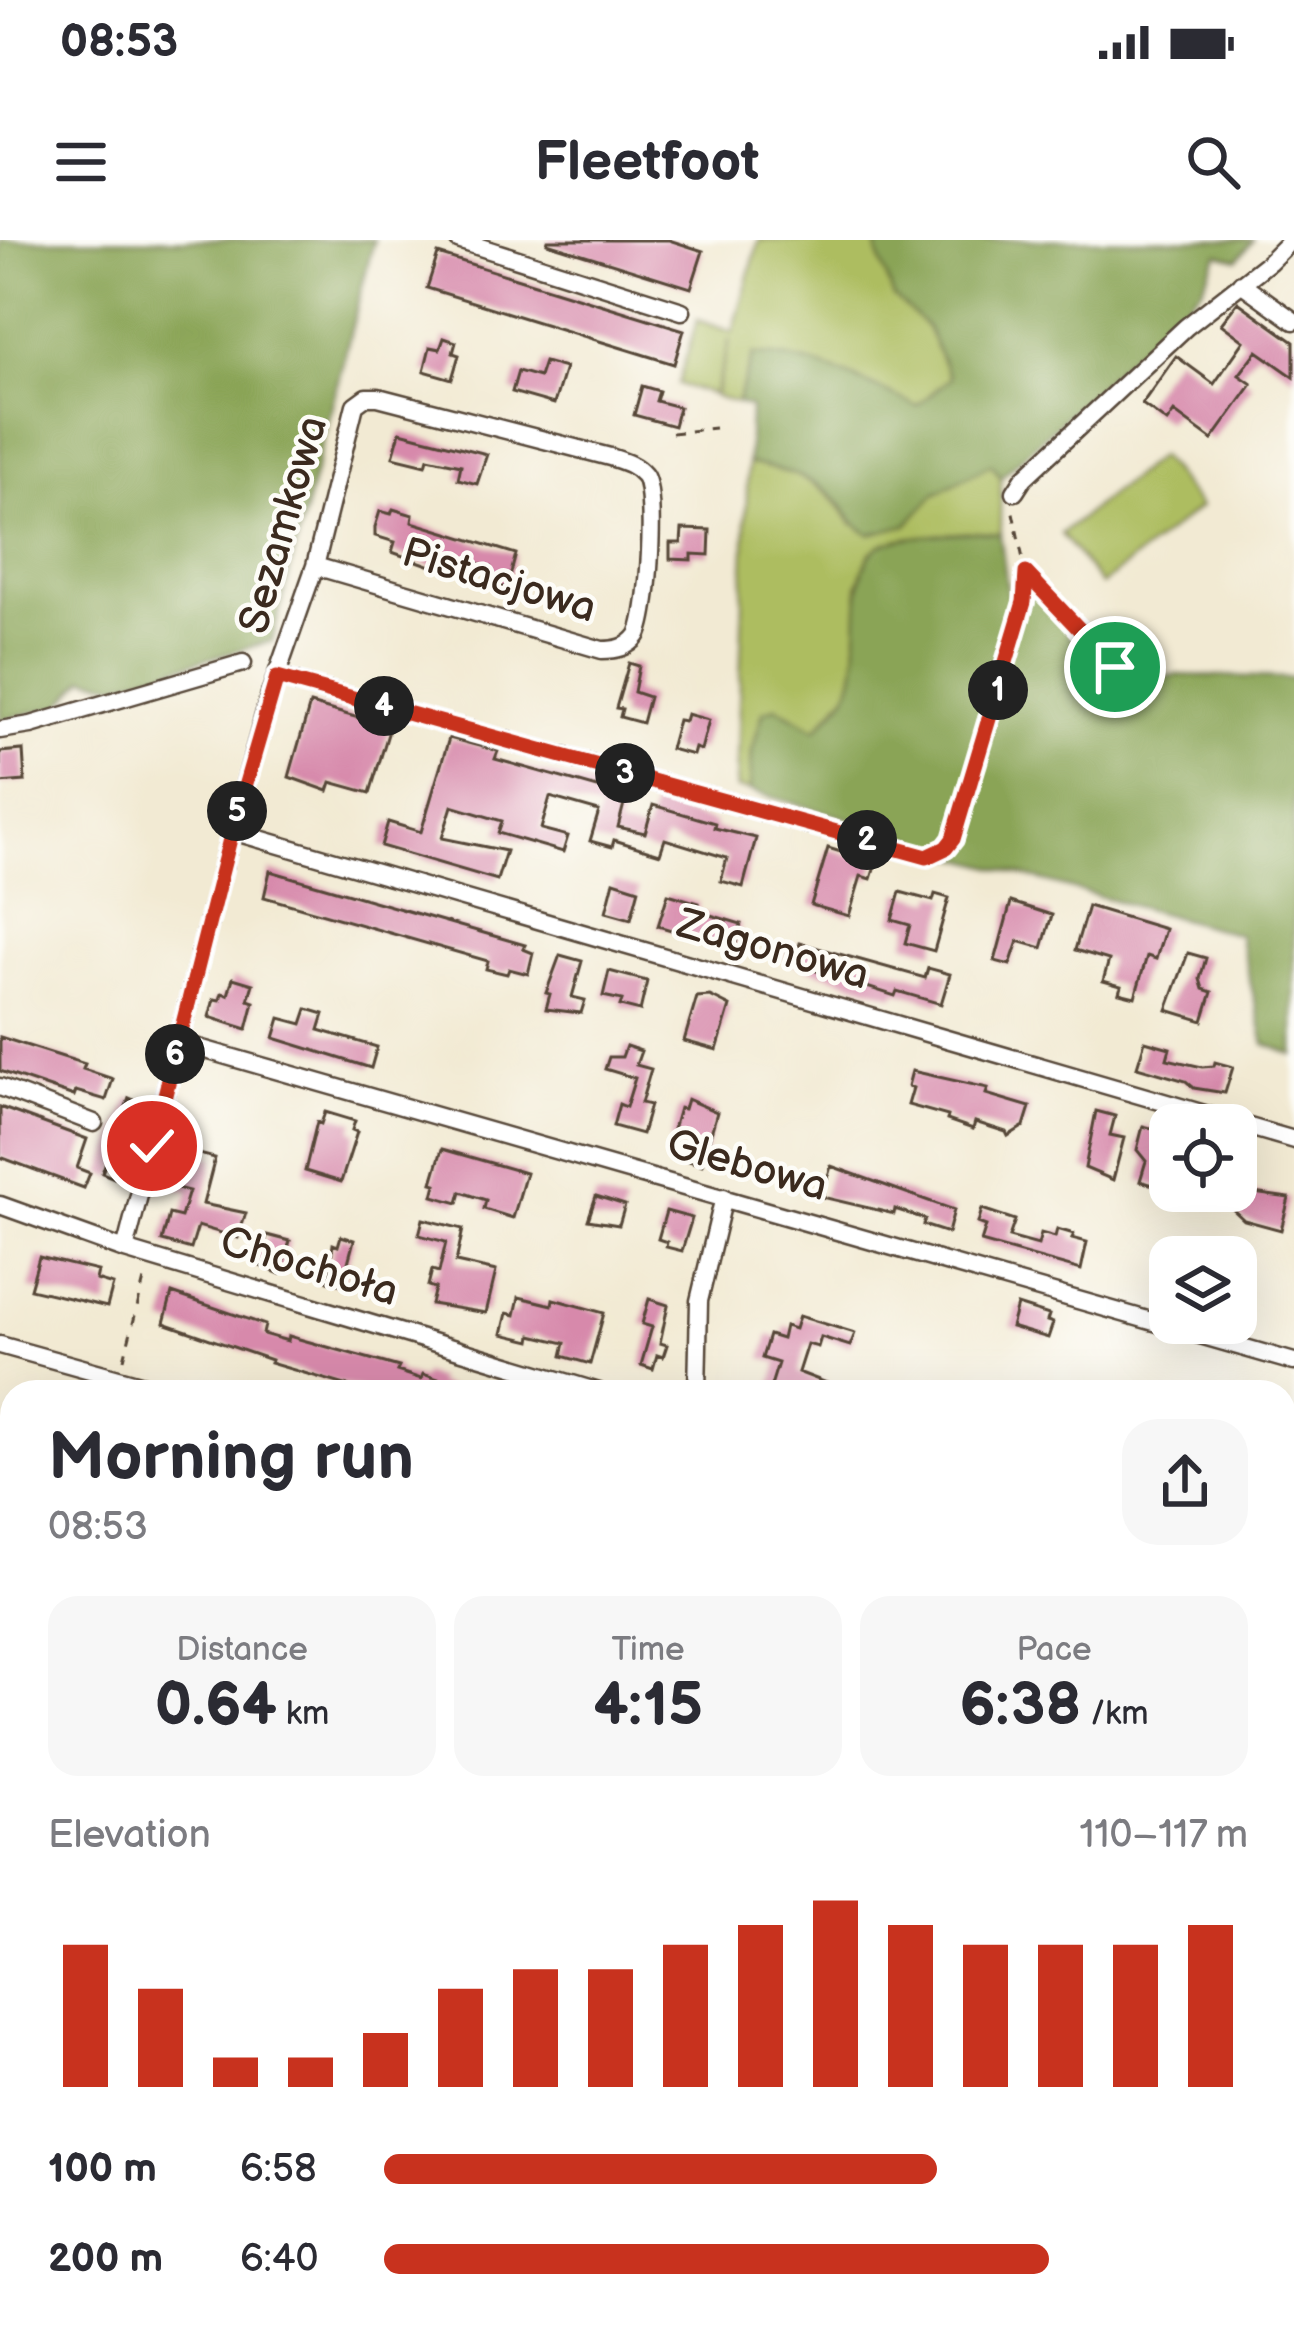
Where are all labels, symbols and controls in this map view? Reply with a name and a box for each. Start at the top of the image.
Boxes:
text: 08:53 [60,15,178,70]
icon: menu [48,129,114,195]
icon: search [1180,129,1246,195]
text: Fleetfoot [535,130,759,195]
street label: Sezamkowa [229,411,339,639]
street label: Pistacjowa [396,527,602,635]
pin [1064,616,1166,718]
icon: arrive [1082,634,1148,700]
pin: 1 [968,660,1028,720]
text: 1 [991,670,1005,710]
pin: 4 [354,676,414,736]
text: 4 [374,686,394,726]
pin: 3 [595,743,655,803]
text: 3 [615,753,635,793]
pin: 5 [207,781,267,841]
text: 5 [227,791,247,831]
pin: 2 [837,810,897,870]
text: 2 [857,820,877,860]
street label: Zagonowa [670,898,875,1002]
pin: 6 [145,1024,205,1084]
text: 6 [165,1034,185,1074]
pin [101,1095,203,1197]
map controls [1149,1104,1257,1344]
button: locate [1149,1104,1257,1212]
icon: check [119,1113,185,1179]
street label: Glebowa [661,1119,833,1213]
street label: Chochoła [214,1216,404,1318]
button: layers [1149,1236,1257,1344]
text: Morning run [48,1419,414,1498]
button: share [1122,1419,1248,1545]
text: 08:53 [48,1504,148,1551]
text: Distance [176,1630,308,1670]
text: Time [611,1630,685,1670]
text: Pace [1016,1630,1092,1670]
text: 0.64 [155,1670,277,1742]
text: 4:15 [593,1670,703,1742]
text: 6:38 [959,1670,1081,1742]
text: km [277,1694,329,1734]
text: /km [1081,1694,1149,1734]
text: Elevation [48,1812,211,1859]
text: 110–117 m [1079,1812,1248,1859]
text: 100 m [48,2146,157,2193]
text: 6:58 [240,2146,317,2193]
text: 200 m [48,2236,163,2283]
text: 6:40 [240,2236,318,2283]

